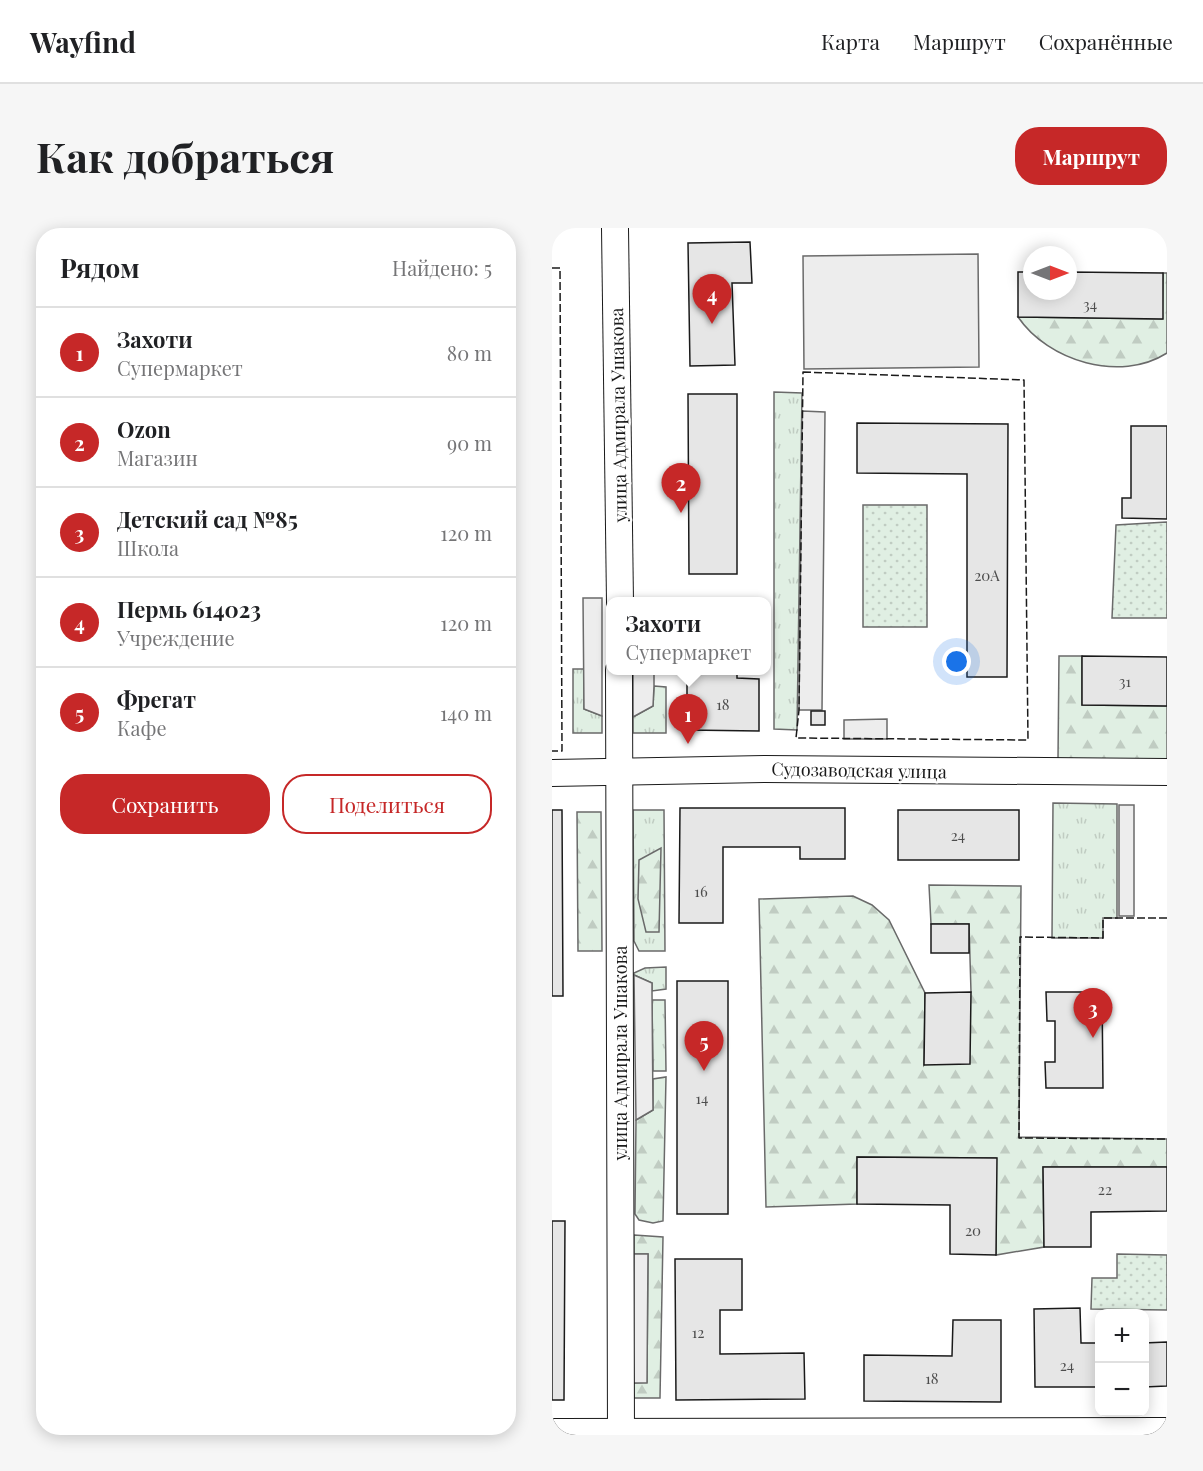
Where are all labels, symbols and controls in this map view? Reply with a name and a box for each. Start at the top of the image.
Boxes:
text: Wayfind [30,23,136,60]
text: Карта [821,27,880,55]
text: Маршрут [913,27,1006,55]
text: Сохранённые [1039,27,1173,55]
button: Маршрут [1015,127,1167,185]
text: Как добраться [36,128,335,184]
north arrow [1023,246,1077,300]
text: Рядом [60,250,139,285]
text: Найдено: 5 [392,254,492,281]
pin: 4 [692,274,732,324]
house number: 34 [1083,294,1097,314]
street label: улица Адмирала Ушакова [604,307,632,524]
text: Захоти [117,324,193,354]
text: 1 [76,339,83,366]
text: 80 m [447,339,492,366]
text: Супермаркет [117,354,243,381]
text: Ozon [117,414,171,444]
text: 2 [74,429,85,456]
text: 90 m [447,429,492,456]
text: Магазин [117,444,198,471]
pin: 2 [662,464,700,513]
text: Детский сад №85 [117,504,298,534]
text: 3 [75,519,84,546]
text: 120 m [440,519,492,546]
text: Школа [117,534,179,561]
house number: 20А [974,565,1000,585]
text: Пермь 614023 [117,594,261,624]
popup [606,597,771,675]
text: Захоти [626,608,701,638]
text: 4 [74,609,85,636]
text: 120 m [440,609,492,636]
text: Учреждение [117,624,235,651]
text: Супермаркет [626,638,751,665]
your location [942,647,971,676]
house number: 31 [1119,671,1132,691]
text: Фрегат [117,684,196,714]
pin: 1 [668,694,708,744]
house number: 18 [716,694,730,714]
text: 5 [75,699,84,726]
text: 140 m [440,699,492,726]
text: Кафе [117,714,167,741]
street label: Судозаводская улица [771,756,947,784]
button: Сохранить [60,774,270,834]
button: Поделиться [282,774,492,834]
house number: 24 [951,825,965,845]
house number: 16 [694,881,708,901]
street label: улица Адмирала Ушакова [608,946,632,1161]
pin: 3 [1074,988,1112,1038]
pin: 5 [684,1022,724,1071]
house number: 14 [696,1088,708,1108]
house number: 22 [1098,1179,1112,1199]
house number: 20 [965,1220,981,1240]
map controls [1095,1309,1149,1417]
button: + [1095,1309,1149,1363]
house number: 12 [692,1322,704,1342]
house number: 24 [1060,1355,1074,1375]
button: − [1095,1363,1149,1417]
house number: 18 [925,1368,939,1388]

